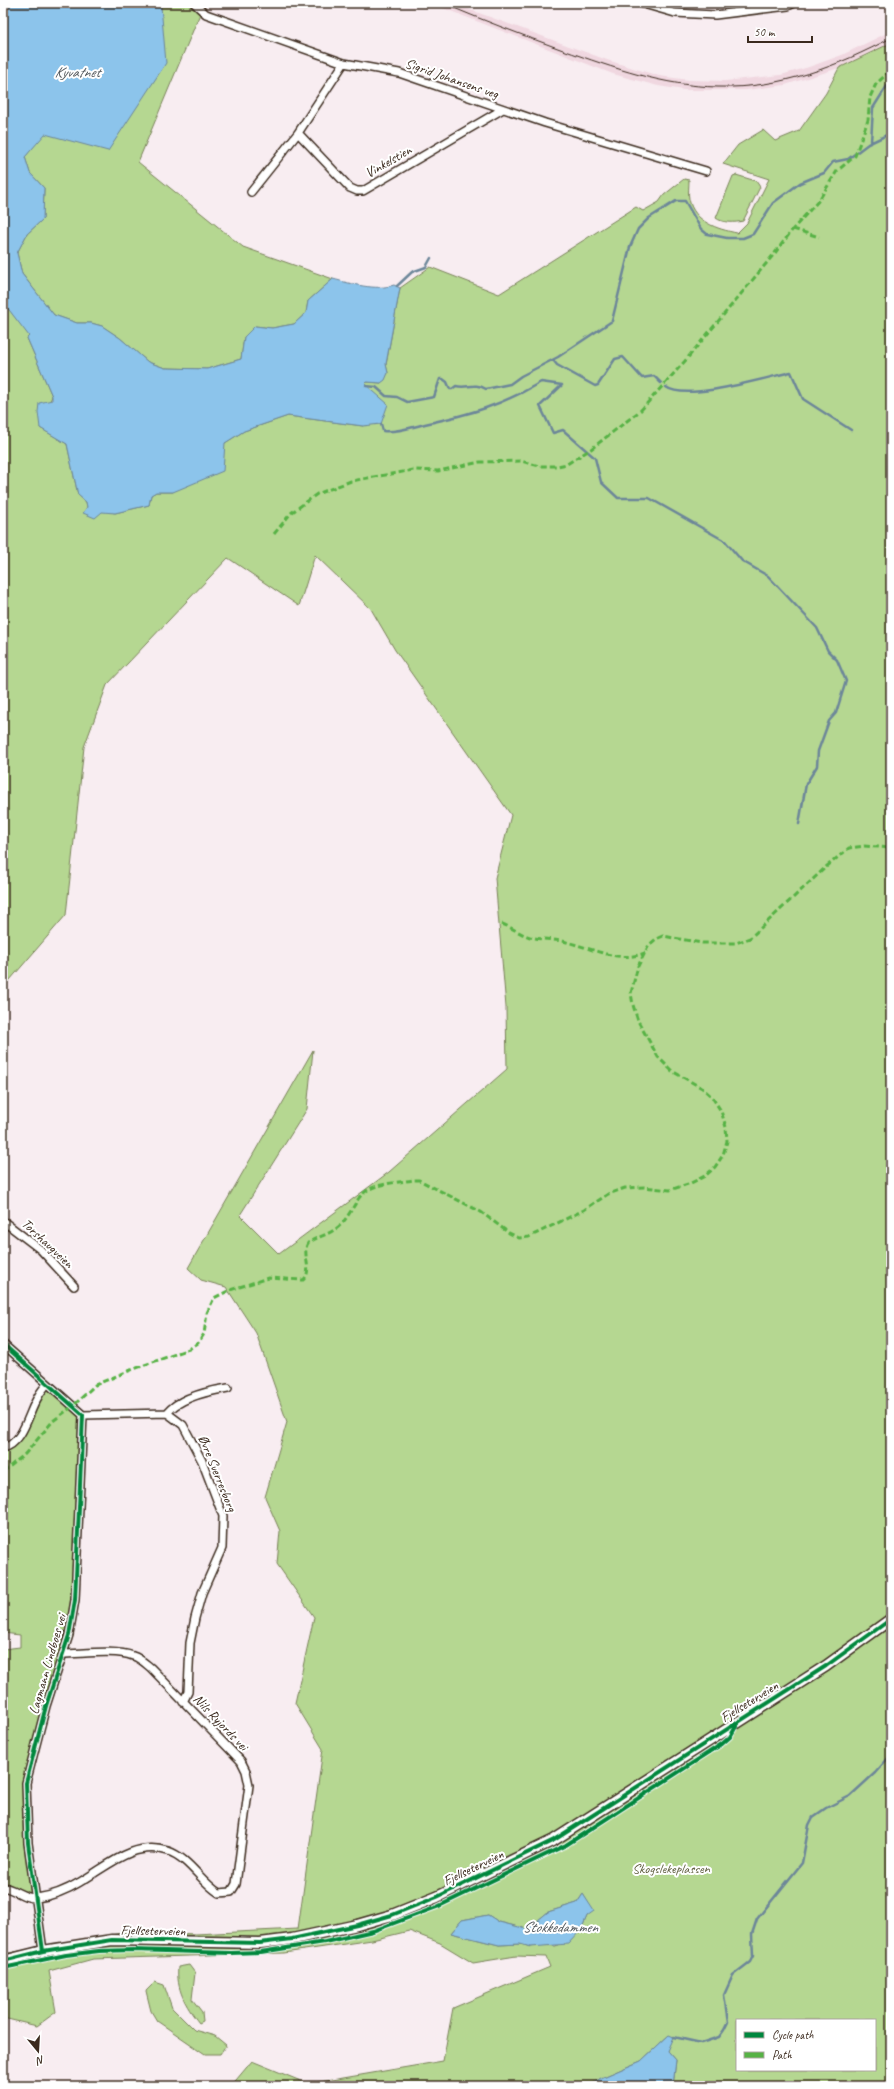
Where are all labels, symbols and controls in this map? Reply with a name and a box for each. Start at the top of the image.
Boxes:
scale bar [748,18,812,44]
text: 50 m [754,24,776,40]
street label: Sigrid Johansens veg [403,55,502,103]
water label: Kyvatnet [54,63,103,82]
street label: Vinkelstien [362,141,415,181]
street label: Torshaugveien [18,1215,78,1272]
street label: Øvre Sverresborg [194,1432,241,1515]
street label: Lagmann Lindboes vei [25,1610,71,1716]
street label: Fjellseterveien [717,1677,782,1726]
street label: Nils Ryjords vei [190,1691,253,1756]
street label: Fjellseterveien [440,1845,507,1889]
park label: Skogslekeplassen [632,1860,711,1877]
water label: Stokkedammen [523,1918,599,1937]
street label: Fjellseterveien [120,1921,186,1940]
legend [736,2019,876,2071]
text: Cycle path [772,2027,814,2043]
north arrow [18,2031,58,2071]
text: Path [772,2047,792,2063]
text: N [34,2053,46,2069]

